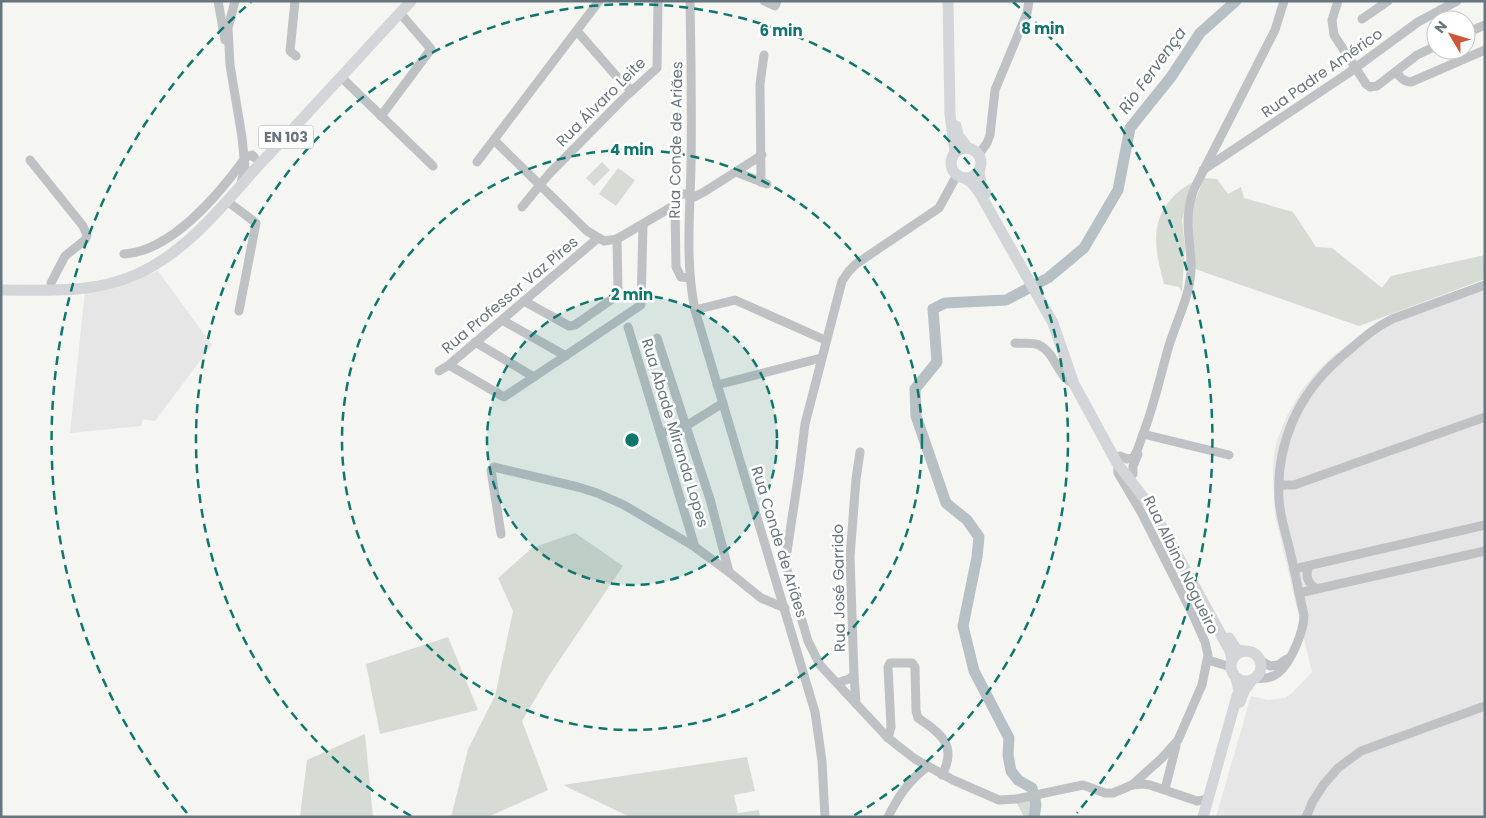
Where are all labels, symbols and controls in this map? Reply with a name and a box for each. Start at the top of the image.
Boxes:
north arrow [1426,10,1476,60]
text: N [1430,17,1452,37]
text: 8 min [1021,18,1065,39]
text: 6 min [759,20,803,41]
water label: Rio Fervença [1113,22,1192,118]
street label: Rua Padre Américo [1257,23,1387,122]
street label: Rua Álvaro Leite [551,52,650,151]
street label: Rua Conde de Ariães [664,61,687,219]
road number: EN 103 [258,125,314,148]
text: 4 min [610,139,654,160]
street label: Rua Professor Vaz Pires [437,231,582,358]
text: 2 min [611,284,653,305]
street label: Rua Abade Miranda Lopes [637,336,714,530]
centre of rings [623,431,641,449]
street label: Rua Conde de Ariães [746,464,813,620]
street label: Rua Albino Nogueiro [1139,492,1224,638]
street label: Rua José Garrido [827,524,850,652]

